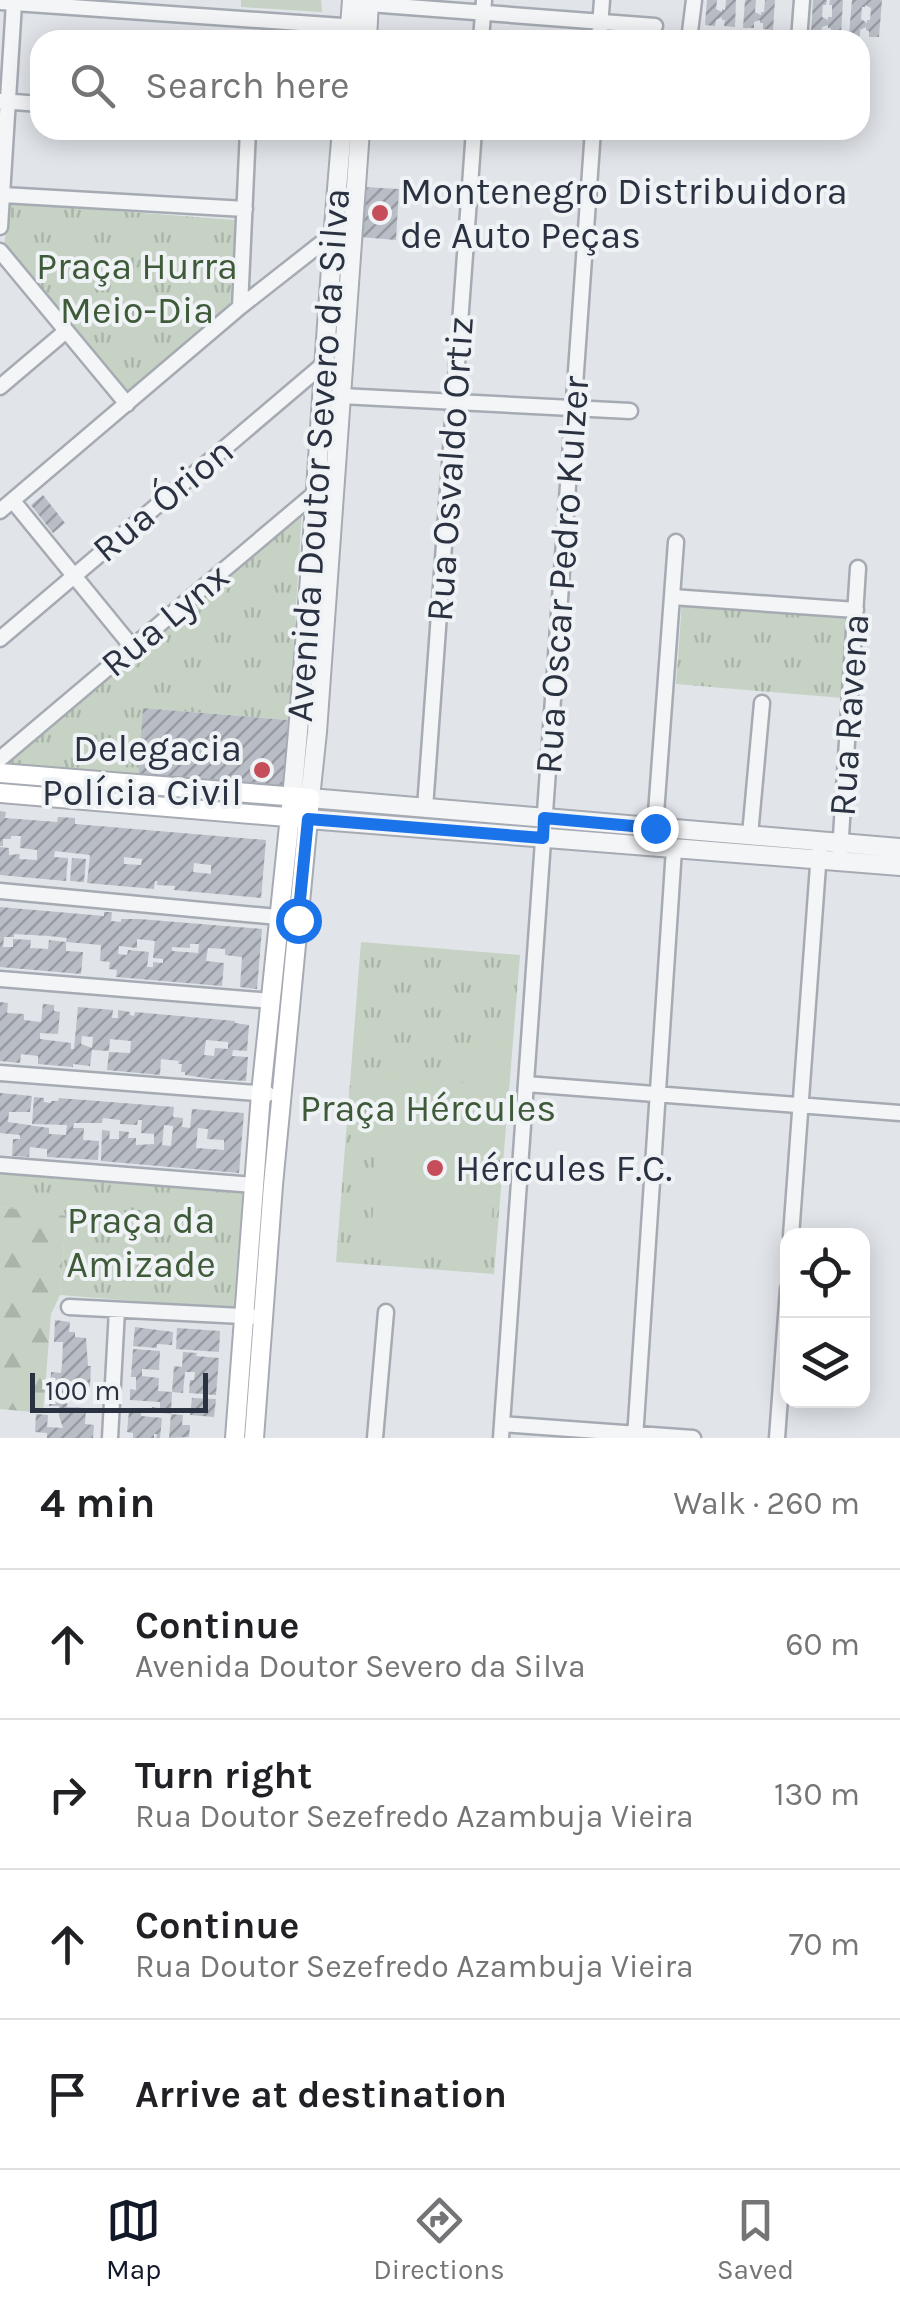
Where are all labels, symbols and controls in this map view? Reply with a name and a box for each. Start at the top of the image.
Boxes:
search box [30,30,870,140]
icon: search [65,58,120,113]
text: Search here [145,63,349,108]
place label: Montenegro Distribuidora de Auto Peças [400,169,848,258]
street label: Avenida Doutor Severo da Silva [277,187,359,723]
marker: Montenegro Distribuidora de Auto Peças [369,202,391,224]
park label: Praça Hurra Meio-Dia [36,244,238,333]
street label: Rua Osvaldo Ortiz [417,315,483,623]
street label: Rua Oscar Pedro Kulzer [526,374,598,775]
street label: Rua Órion [84,428,242,572]
street label: Rua Lynx [92,554,238,686]
street label: Rua Ravena [819,612,879,818]
place label: Delegacia Polícia Civil [42,726,242,815]
marker: Delegacia Polícia Civil [251,759,273,781]
route end [633,806,679,852]
route start [276,898,322,944]
park label: Praça Hércules [300,1086,556,1131]
place label: Hércules F.C. [455,1146,672,1191]
marker: Hércules F.C. [424,1157,446,1179]
park label: Praça da Amizade [66,1198,216,1287]
map controls [780,1228,870,1408]
button: locate [780,1228,870,1318]
button: layers [780,1318,870,1408]
scale bar [30,1368,208,1412]
text: 100 m [45,1374,120,1407]
text: 4 min [40,1478,155,1528]
text: Walk · 260 m [674,1485,860,1522]
text: Continue [135,1603,299,1648]
icon: ahead [40,1617,95,1672]
text: 60 m [785,1626,860,1663]
text: Avenida Doutor Severo da Silva [135,1648,586,1685]
text: Turn right [135,1753,312,1798]
icon: right [40,1767,95,1822]
text: 130 m [774,1776,860,1813]
text: Rua Doutor Sezefredo Azambuja Vieira [135,1798,694,1835]
text: Continue [135,1903,299,1948]
icon: ahead [40,1917,95,1972]
text: 70 m [788,1926,860,1963]
text: Rua Doutor Sezefredo Azambuja Vieira [135,1948,694,1985]
icon: arrive [40,2067,95,2122]
text: Arrive at destination [135,2072,507,2117]
tab: Map [106,2193,161,2286]
tab: Directions [373,2193,505,2286]
tab: Saved [717,2193,794,2286]

